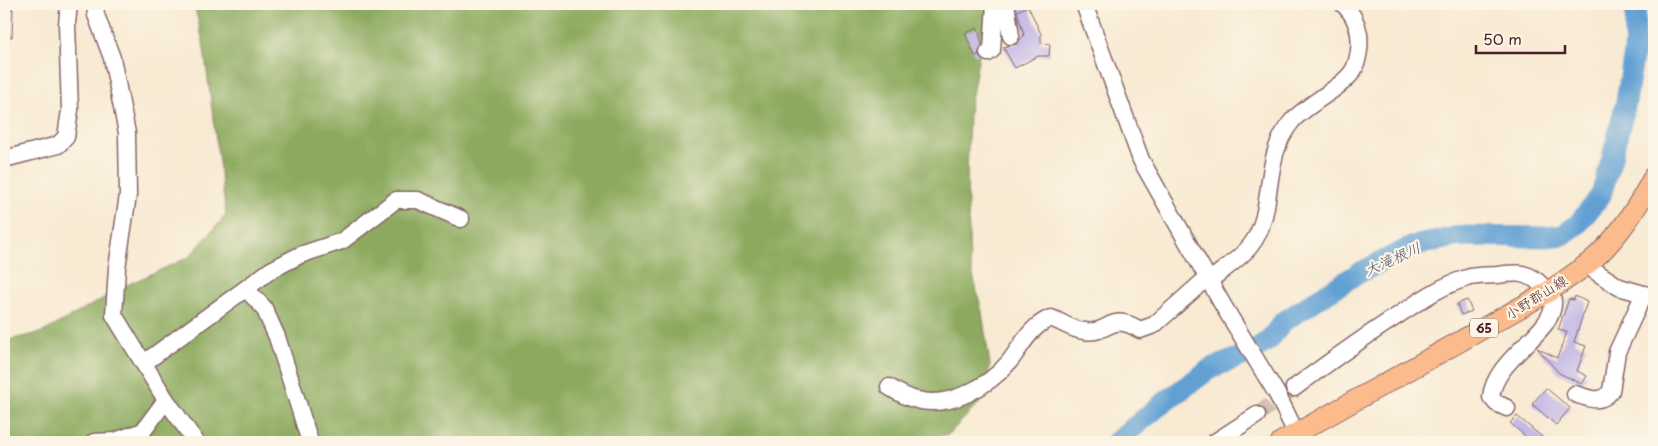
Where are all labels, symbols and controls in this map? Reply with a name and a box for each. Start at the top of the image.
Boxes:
scale bar [1476,22,1564,54]
text: 50 m [1483,27,1522,50]
water label: 大滝根川 [1360,235,1424,281]
street label: 小野郡山線 [1501,270,1571,324]
road number: 65 [1470,318,1498,338]

